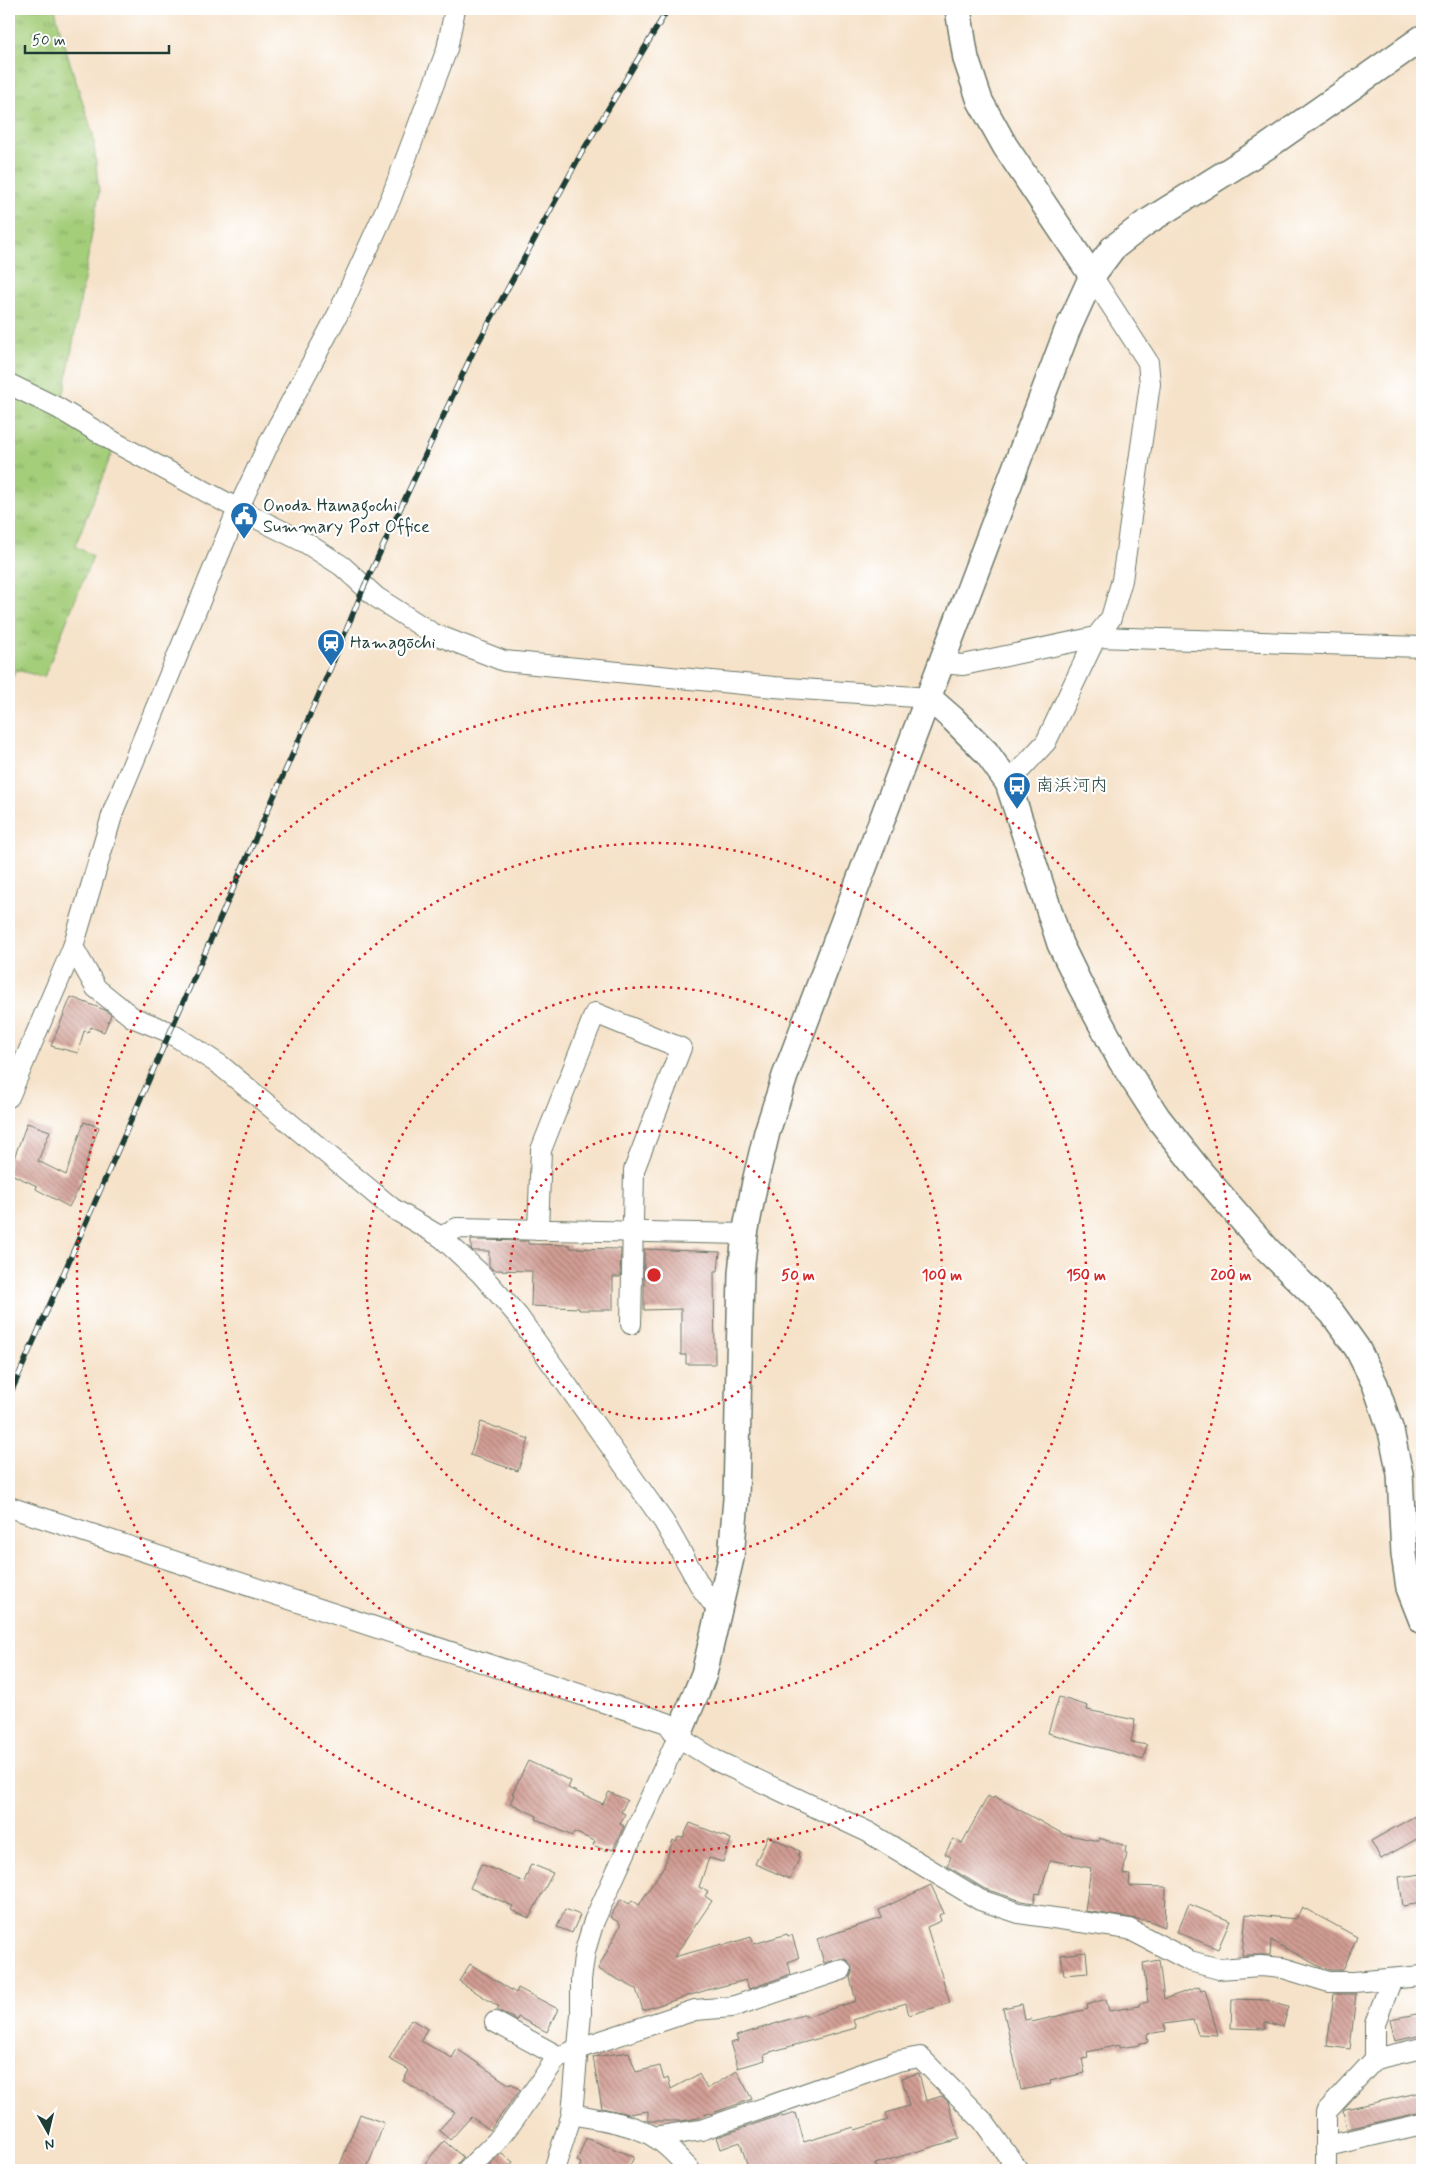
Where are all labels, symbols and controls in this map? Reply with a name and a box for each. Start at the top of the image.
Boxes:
scale bar [25,22,169,54]
text: 50 m [32,31,66,51]
place label: Onoda Hamagochi Summary Post Office [263,494,430,539]
public building icon: Onoda Hamagochi Summary Post Office [229,501,259,540]
station icon: Hamagōchi [316,628,346,667]
place label: Hamagōchi [350,631,436,656]
bus stop icon: 南浜河内 [1002,771,1032,810]
place label: 南浜河内 [1036,774,1108,798]
centre of rings [645,1266,663,1284]
text: 50 m [781,1266,815,1286]
text: 100 m [922,1266,962,1286]
text: 150 m [1066,1266,1106,1286]
text: 200 m [1211,1266,1252,1286]
north arrow [22,2106,72,2156]
text: N [44,2134,56,2153]

